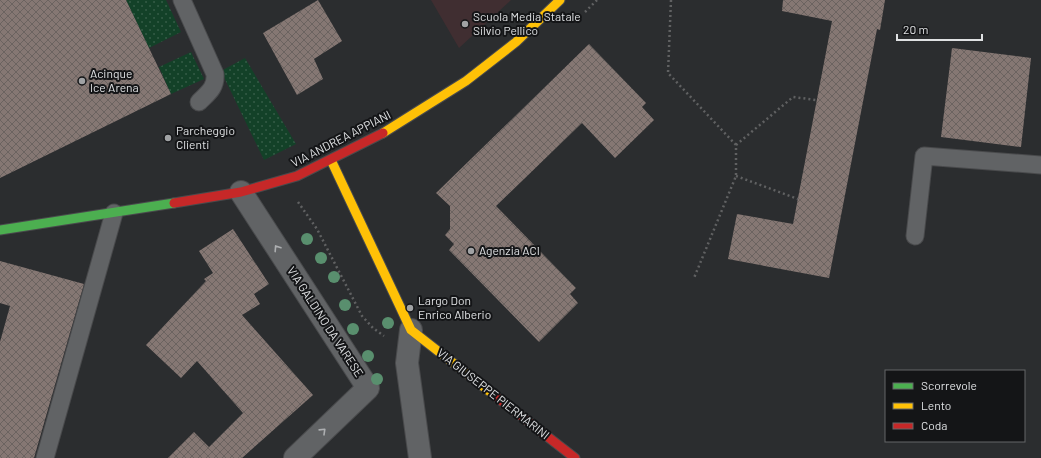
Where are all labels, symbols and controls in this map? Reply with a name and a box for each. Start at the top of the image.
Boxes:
place label: Scuola Media Statale Silvio Pellico [473,9,581,37]
scale bar [897,16,982,42]
marker: Scuola Media Statale Silvio Pellico [460,19,470,29]
text: 20 m [903,22,929,36]
place label: Acinque Ice Arena [90,66,139,94]
marker: Acinque Ice Arena [77,76,87,86]
street label: VIA ANDREA APPIANI [288,107,393,169]
place label: Parcheggio Clienti [176,123,235,151]
marker: Parcheggio Clienti [163,133,173,143]
place label: Agenzia ACI [479,243,540,257]
one-way arrow [275,245,282,252]
marker: Agenzia ACI [466,246,476,256]
street label: VIA GALDINO DA VARESE [285,264,367,379]
place label: Largo Don Enrico Alberio [418,293,491,321]
marker: Largo Don Enrico Alberio [405,303,415,313]
street label: VIA GIUSEPPE PIERMARINI [435,345,553,441]
legend [885,370,1025,442]
text: Scorrevole [921,378,977,392]
text: Lento [921,398,951,412]
text: Coda [921,418,948,432]
one-way arrow [318,428,326,436]

